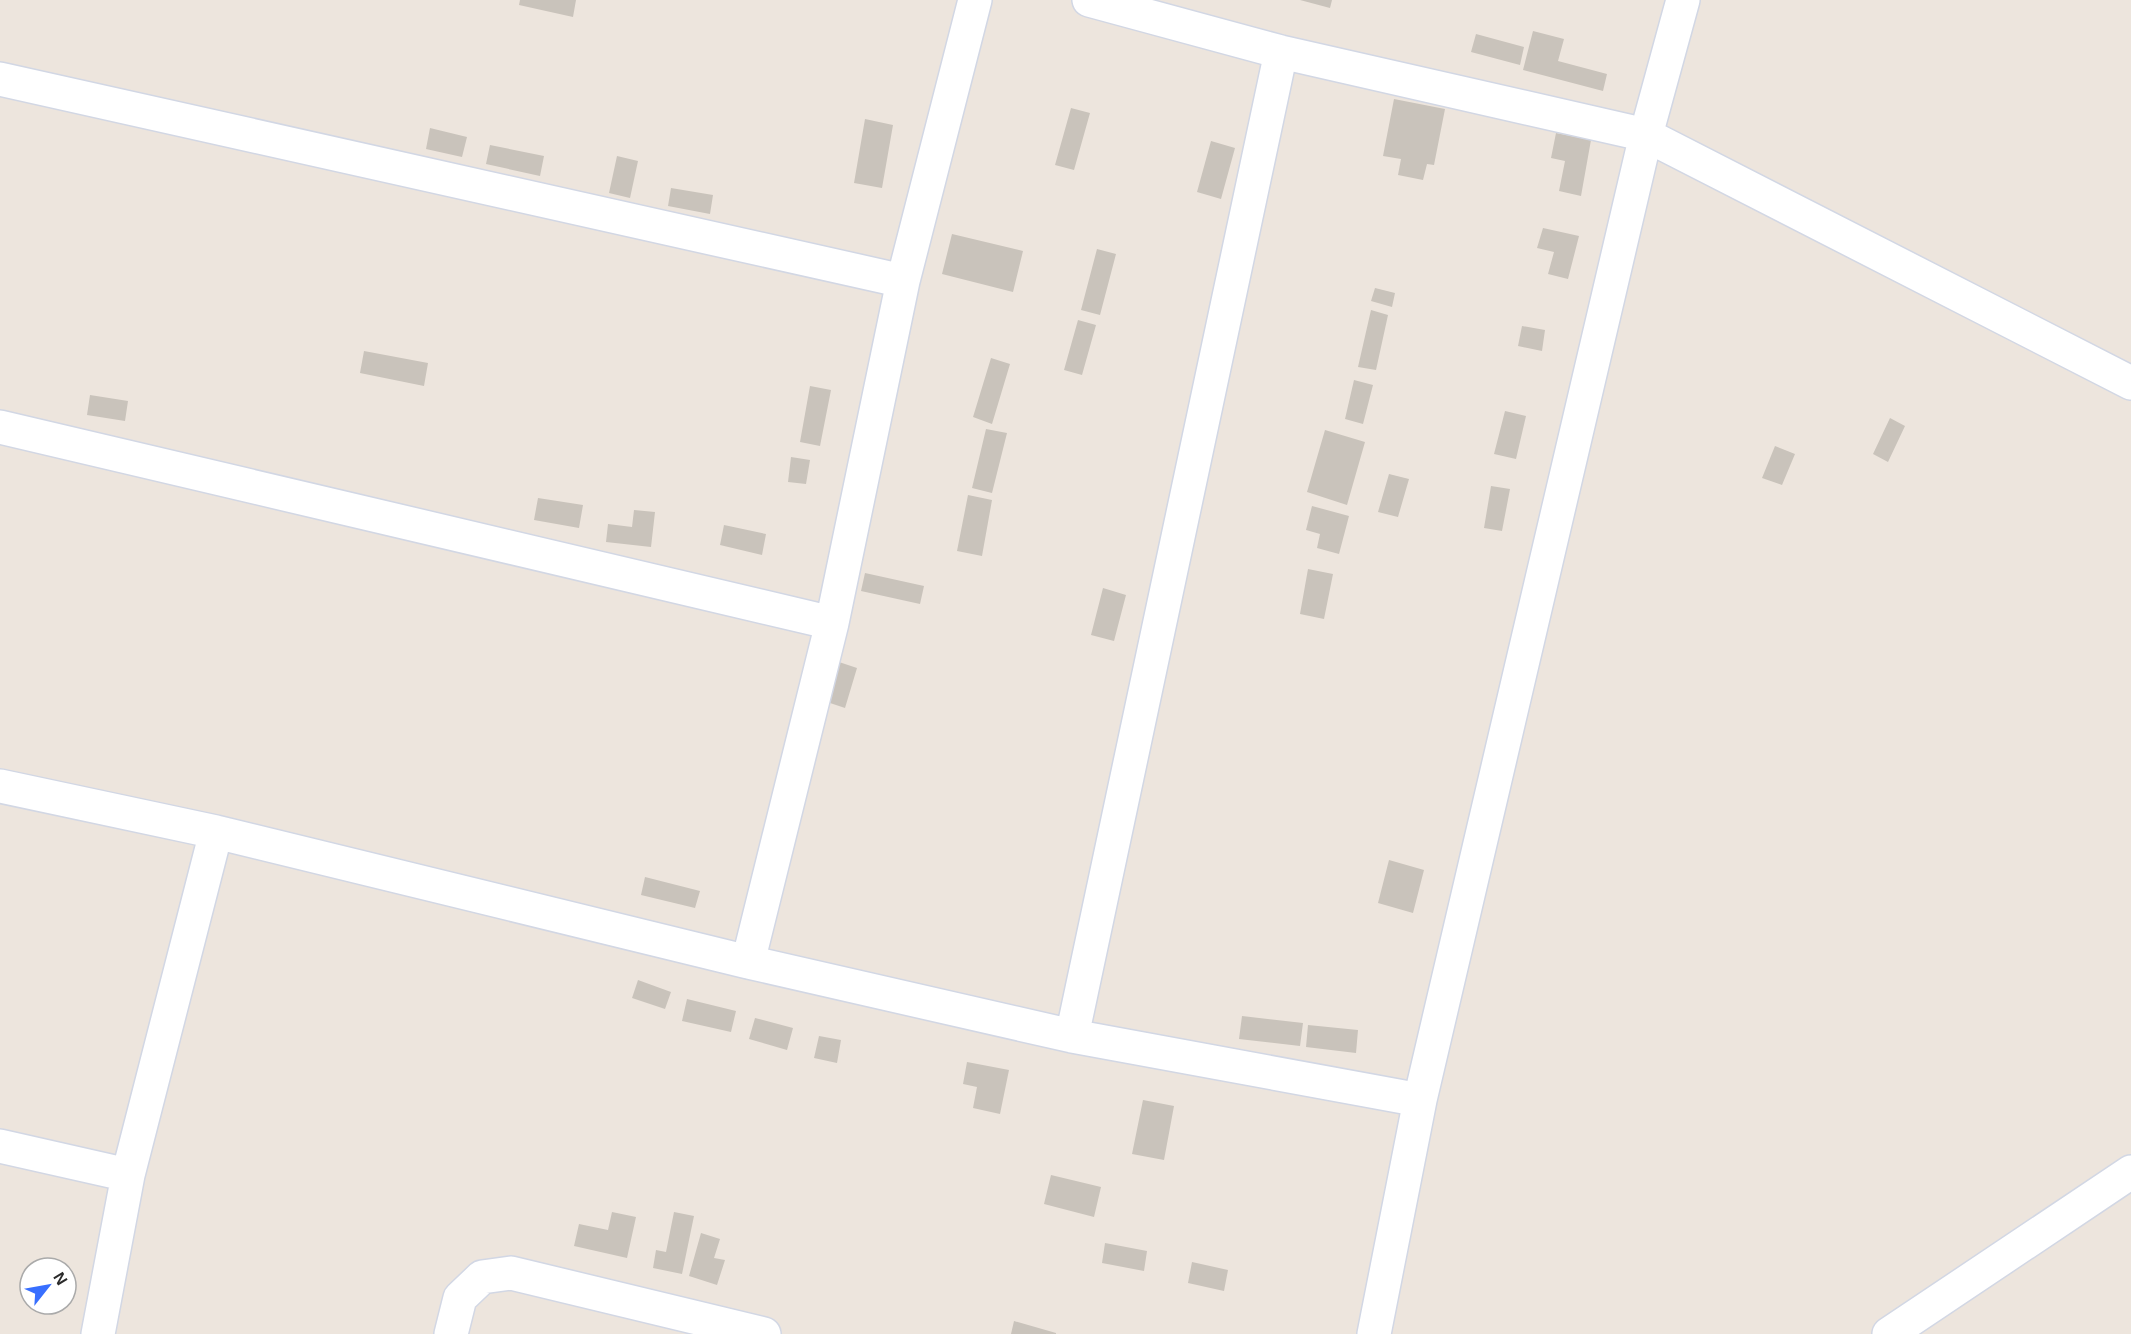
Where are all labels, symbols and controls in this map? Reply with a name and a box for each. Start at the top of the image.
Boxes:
north arrow [18,1256,78,1316]
text: N [50,1269,71,1288]

